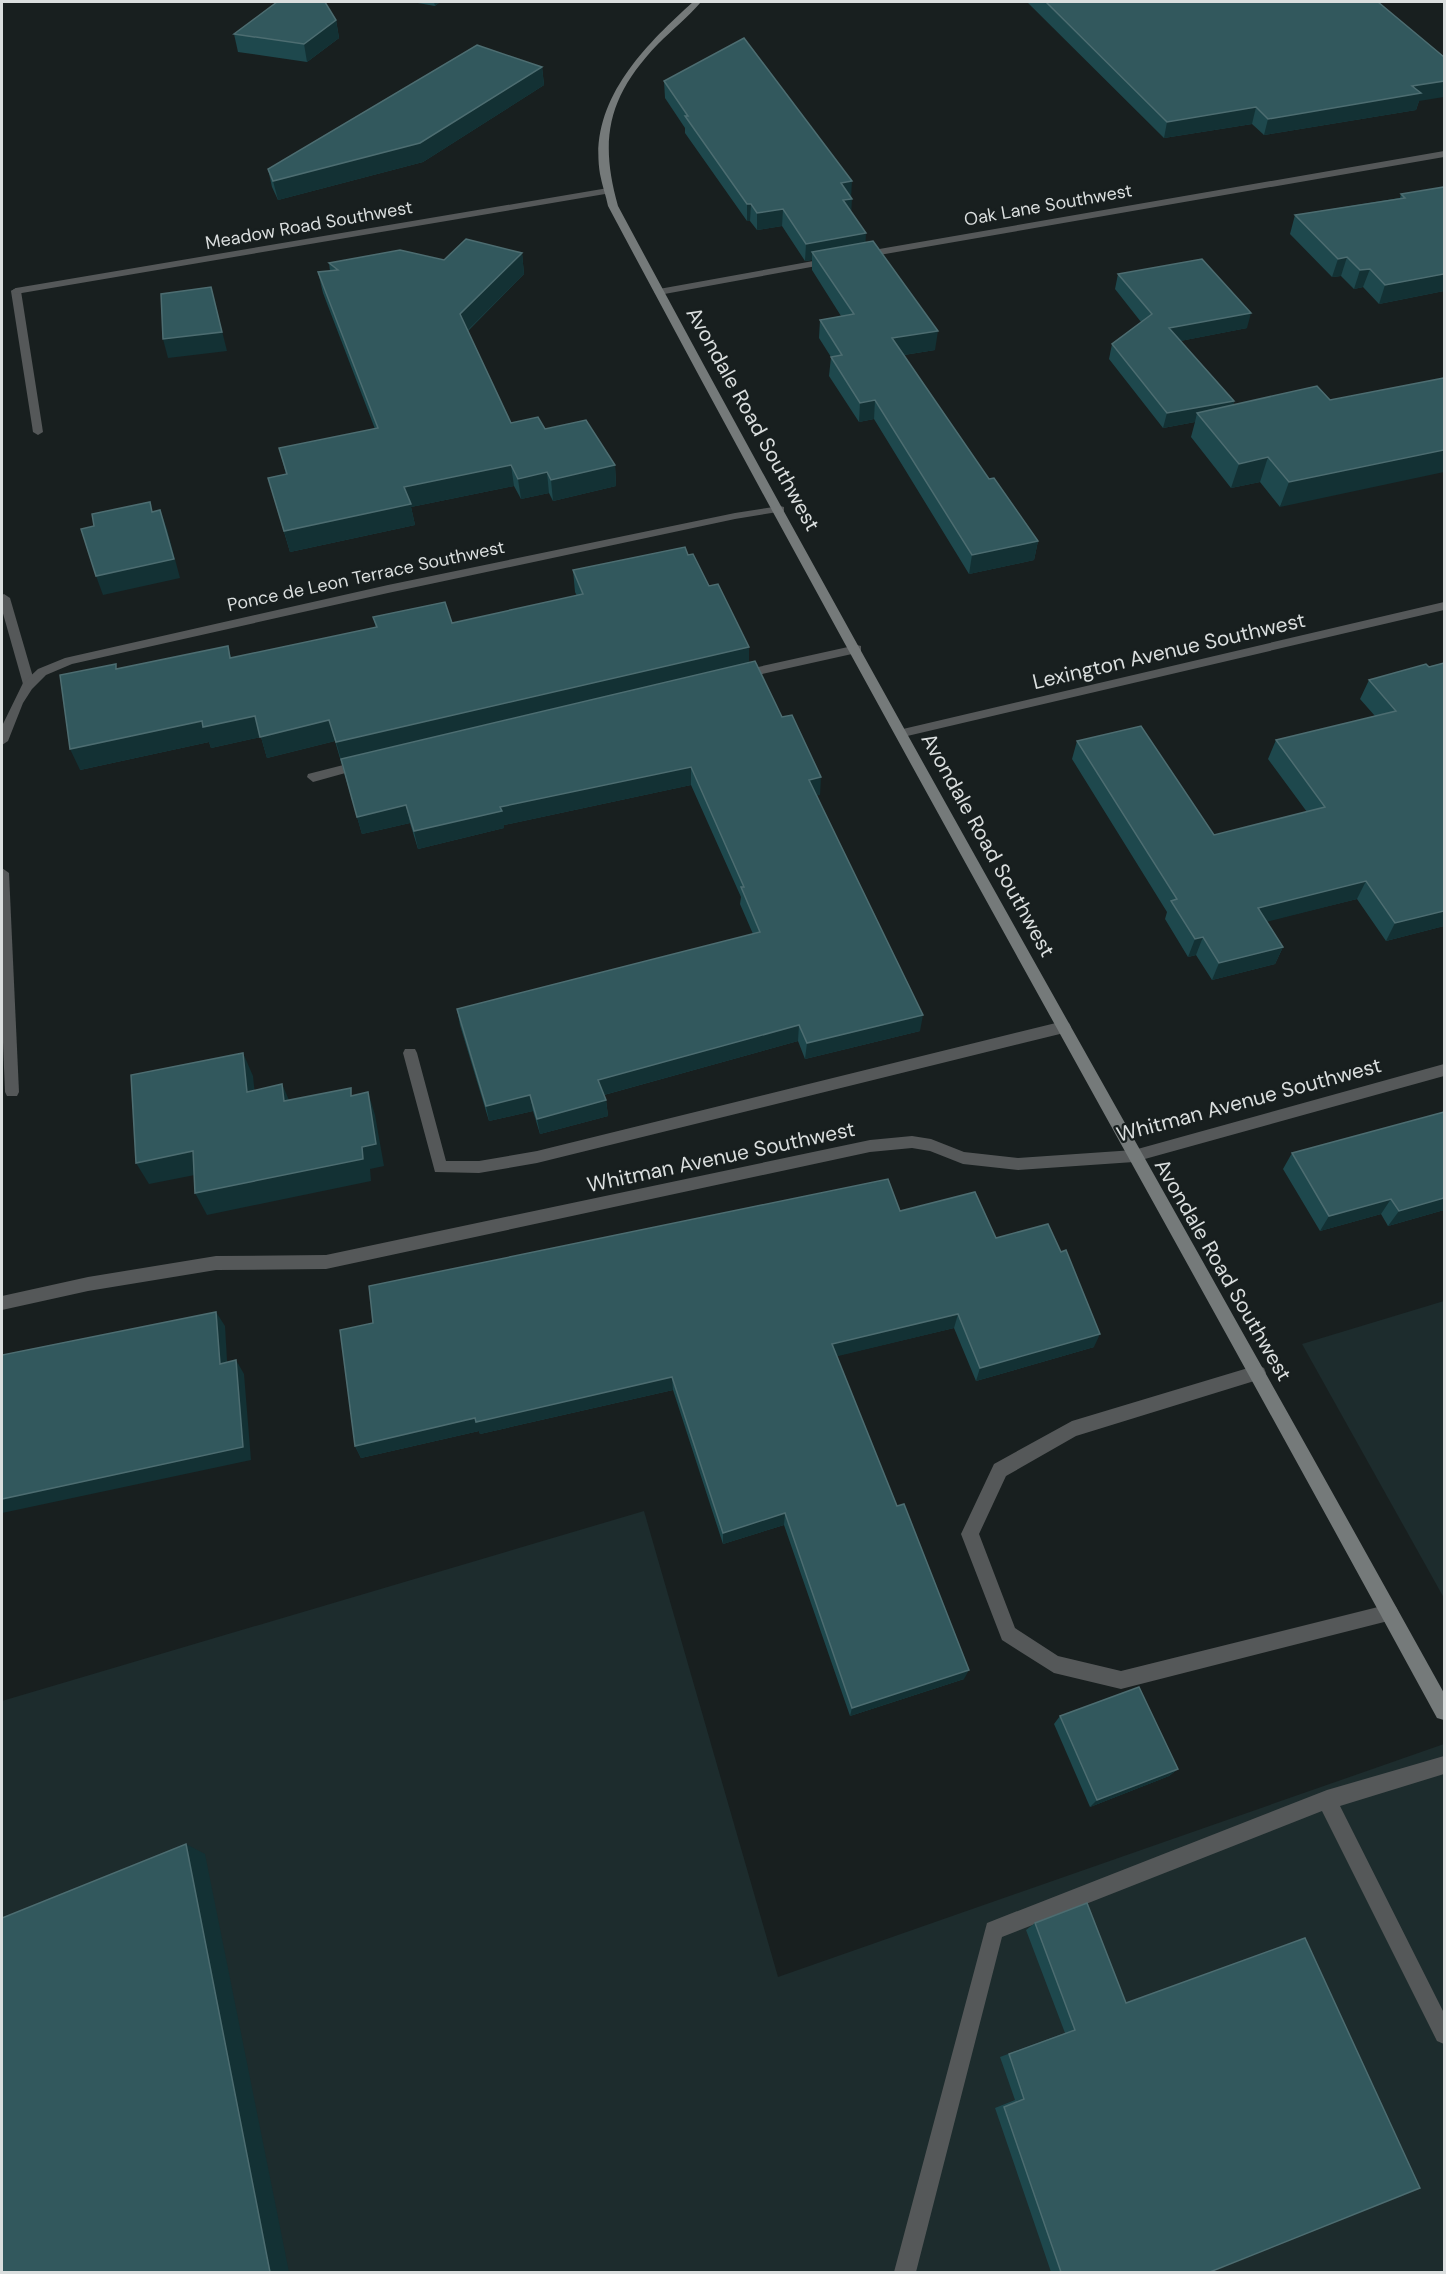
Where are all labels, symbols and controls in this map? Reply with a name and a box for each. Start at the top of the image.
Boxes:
street label: Oak Lane Southwest [962,178,1134,232]
street label: Meadow Road Southwest [203,195,415,255]
street label: Avondale Road Southwest [680,302,826,536]
street label: Ponce de Leon Terrace Southwest [225,535,507,617]
street label: Lexington Avenue Southwest [1030,606,1308,696]
street label: Avondale Road Southwest [915,728,1061,962]
street label: Whitman Avenue Southwest [1113,1051,1385,1149]
street label: Whitman Avenue Southwest [584,1115,858,1199]
street label: Avondale Road Southwest [1148,1154,1298,1386]

